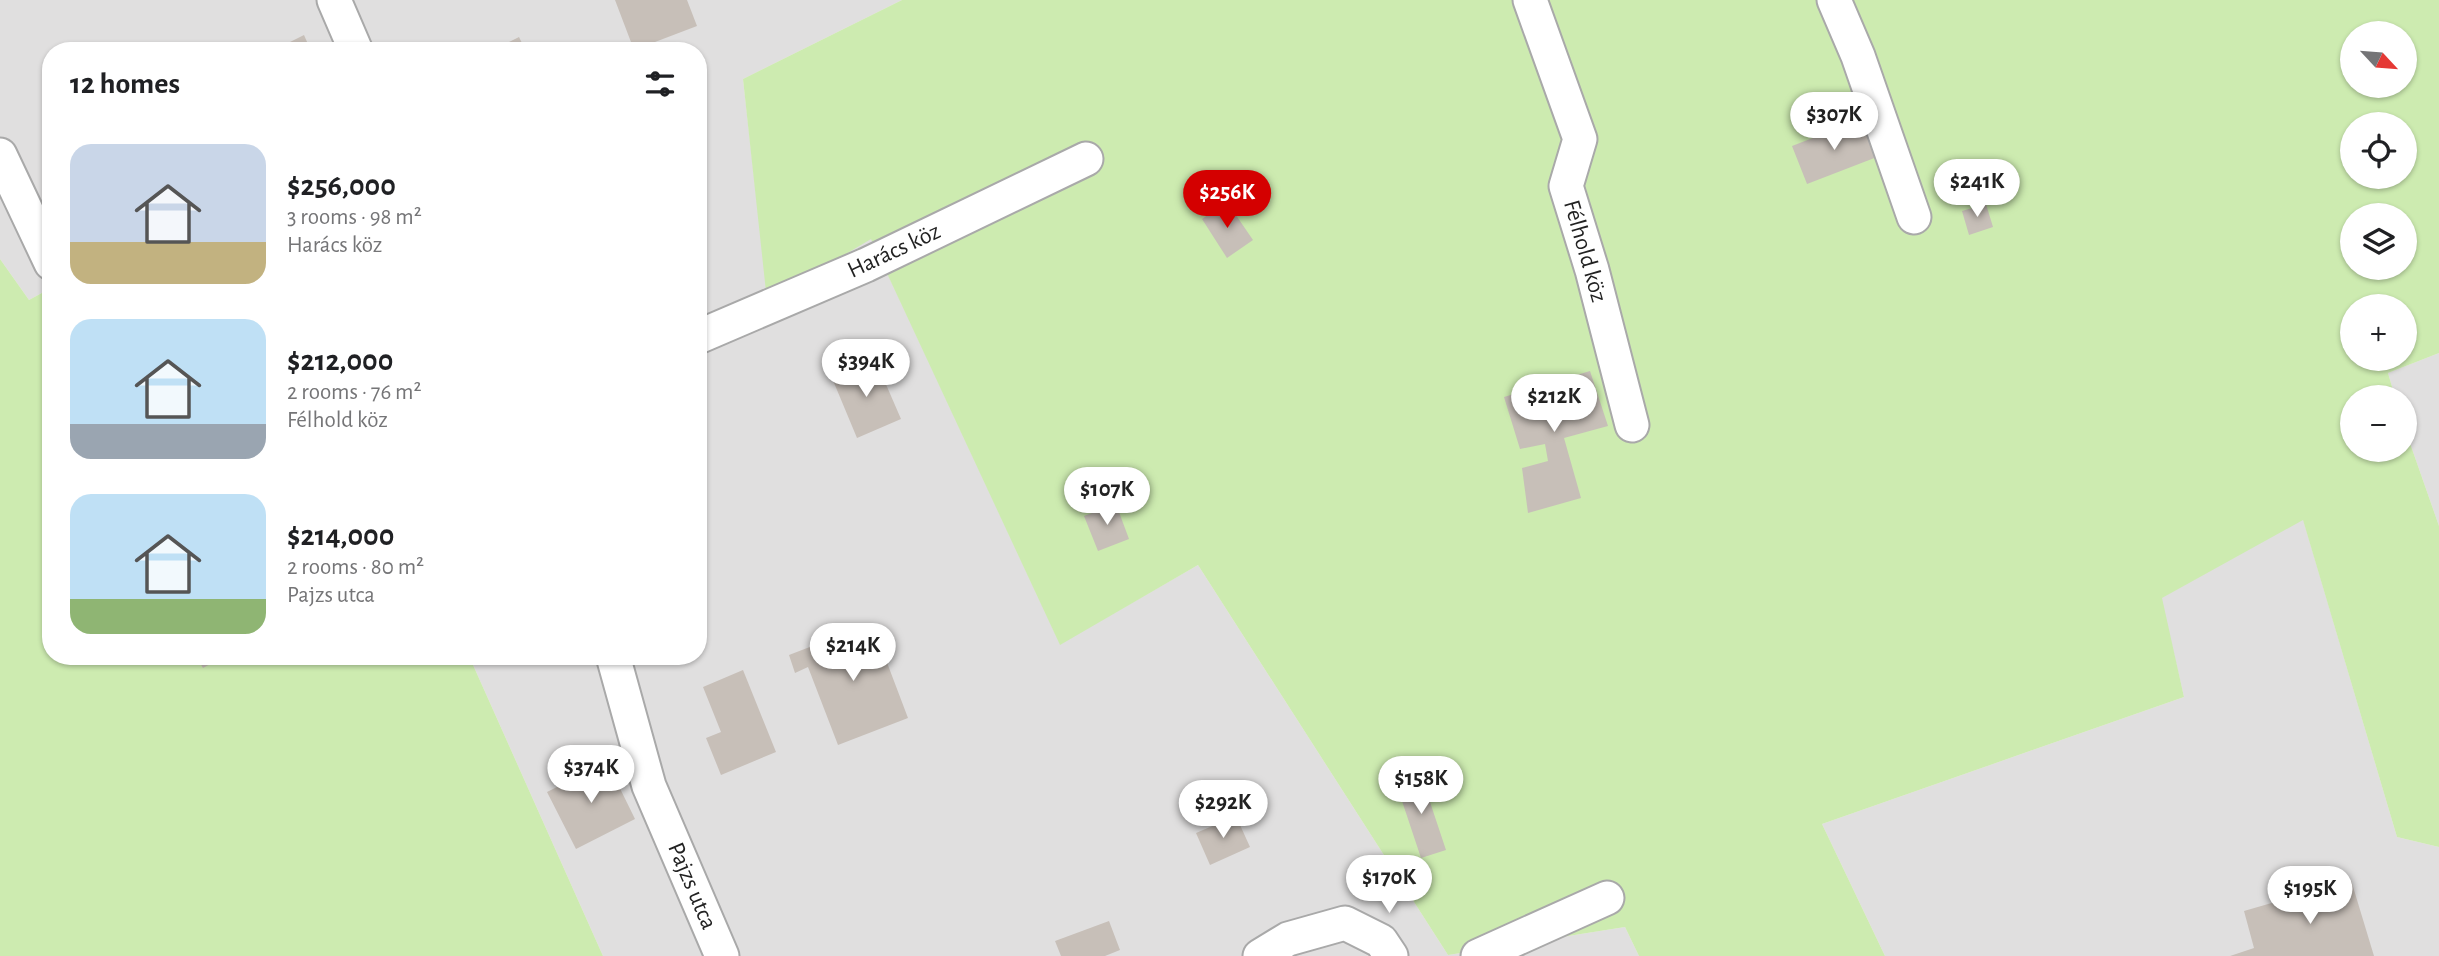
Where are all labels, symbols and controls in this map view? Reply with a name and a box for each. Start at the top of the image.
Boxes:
north arrow [2340,21,2417,98]
map controls [2340,21,2417,462]
icon: filters [641,65,679,103]
text: 12 homes [70,69,180,99]
pin: $307K [1785,92,1883,152]
text: $307K [1806,103,1862,126]
button: locate [2340,112,2417,189]
pin: $241K [1928,160,2026,219]
pin: $256K [1178,170,1276,230]
text: $241K [1950,170,2004,193]
text: $256,000 [287,171,396,201]
icon: home [126,172,210,256]
text: $256K [1199,181,1255,204]
street label: Félhold köz [1559,197,1611,305]
button: layers [2340,203,2417,280]
text: 3 rooms · 98 m² [287,206,422,229]
street label: Harács köz [844,219,944,283]
text: Harács köz [287,234,382,257]
button: + [2340,294,2417,371]
pin: $394K [817,340,915,399]
text: $212,000 [287,346,393,376]
icon: home [126,347,210,431]
text: $394K [838,350,894,373]
pin: $212K [1505,374,1603,434]
text: 2 rooms · 76 m² [287,381,421,404]
text: $212K [1527,385,1581,408]
button: − [2340,385,2417,462]
text: Félhold köz [287,409,388,432]
pin: $107K [1058,468,1156,527]
text: $107K [1080,478,1134,501]
text: $214,000 [287,521,394,551]
icon: home [126,522,210,606]
text: 2 rooms · 80 m² [287,556,424,579]
text: Pajzs utca [287,584,375,607]
pin: $214K [804,624,902,683]
text: $214K [826,634,880,657]
pin: $374K [542,746,640,805]
text: $374K [563,756,619,779]
pin: $158K [1372,756,1470,816]
text: $158K [1394,767,1448,790]
pin: $292K [1174,780,1272,840]
text: $292K [1195,791,1251,814]
street label: Pajzs utca [663,839,721,933]
pin: $170K [1340,856,1438,915]
text: $170K [1362,866,1416,889]
pin: $195K [2261,866,2359,926]
text: $195K [2283,877,2337,900]

